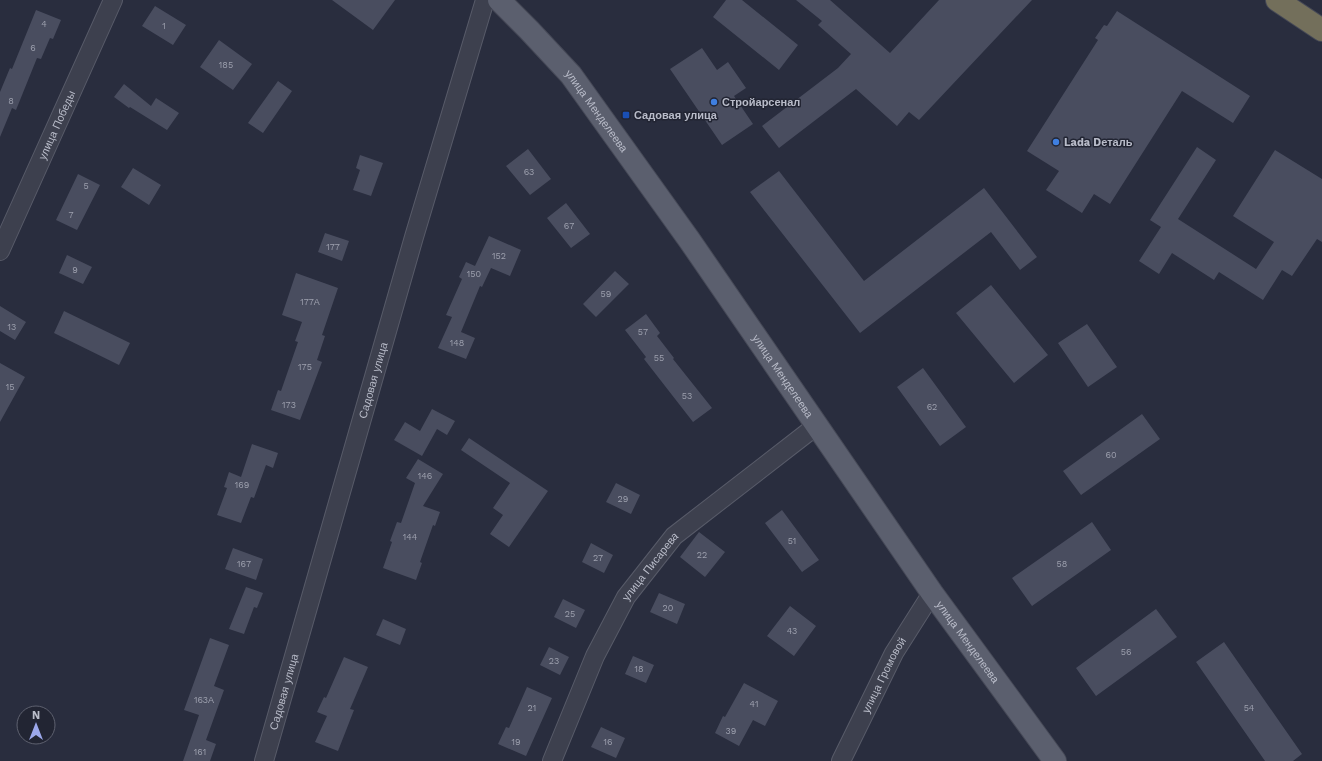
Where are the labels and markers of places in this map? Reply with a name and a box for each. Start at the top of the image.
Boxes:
place label: Стройарсенал [722,96,800,109]
marker: Стройарсенал [709,97,719,107]
place label: Садовая улица [634,109,718,122]
marker: Садовая улица [621,110,631,120]
place label: Lada Dеталь [1064,136,1133,149]
marker: Lada Dеталь [1051,137,1061,147]

